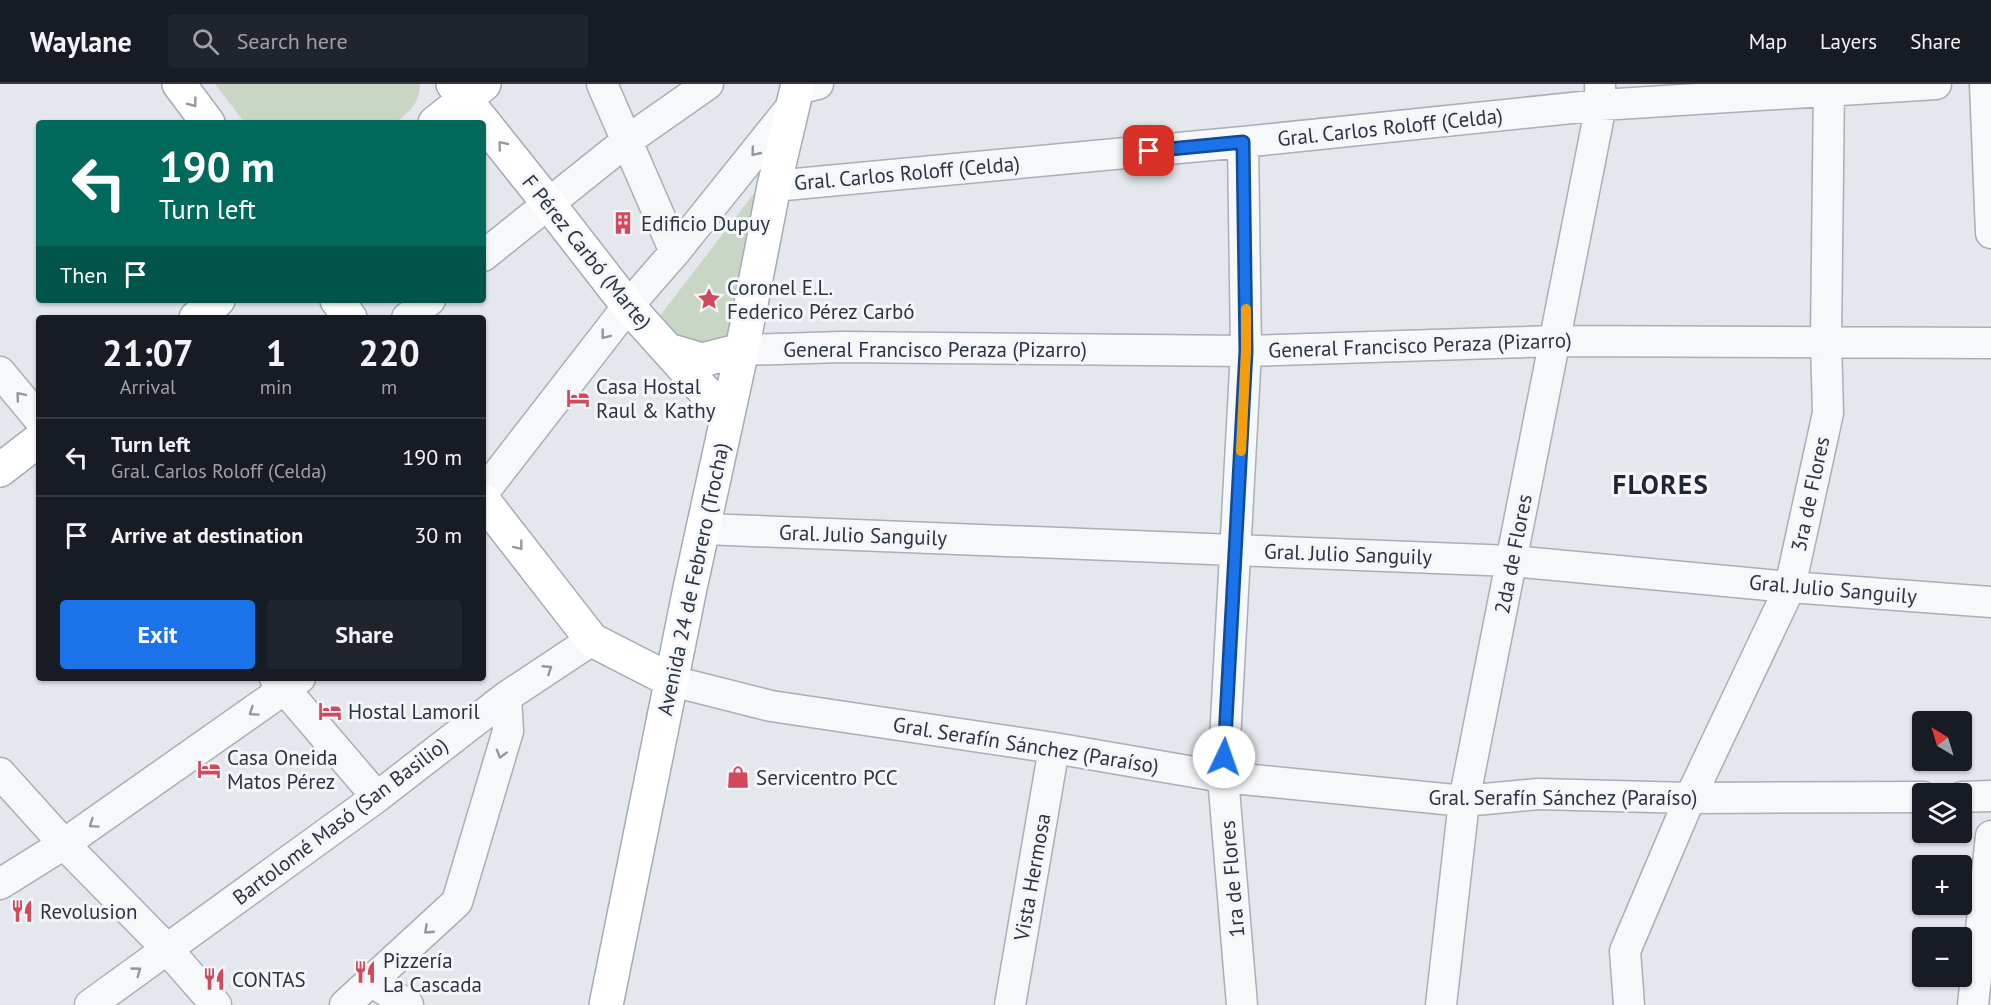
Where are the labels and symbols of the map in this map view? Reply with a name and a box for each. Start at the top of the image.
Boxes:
one-way arrow [186,97,197,108]
street label: Gral. Carlos Roloff (Celda) [1276,102,1504,152]
pin [1123,125,1174,176]
one-way arrow [498,141,509,152]
one-way arrow [752,145,763,156]
street label: Gral. Carlos Roloff (Celda) [793,150,1021,196]
street label: F Pérez Carbó (Marte) [516,169,658,335]
building icon: Edificio Dupuy [610,210,636,236]
place label: Edificio Dupuy [641,210,770,237]
place label: Coronel E.L. Federico Pérez Carbó [727,274,915,325]
place icon: Coronel E.L. Federico Pérez Carbó [696,286,722,312]
street label: General Francisco Peraza (Pizarro) [1268,326,1572,364]
one-way arrow [602,328,613,339]
street label: General Francisco Peraza (Pizarro) [783,336,1087,363]
place label: Casa Hostal Raul & Kathy [596,373,716,424]
hotel icon: Casa Hostal Raul & Kathy [565,385,591,411]
one-way arrow [16,392,27,403]
street label: 3ra de Flores [1785,434,1835,554]
street label: Avenida 24 de Febrero (Trocha) [651,440,735,718]
district label: FLORES [1613,467,1709,501]
street label: 2da de Flores [1488,492,1538,616]
street label: Gral. Julio Sanguily [778,519,948,551]
street label: Gral. Julio Sanguily [1263,538,1433,570]
one-way arrow [512,539,523,550]
street label: Gral. Julio Sanguily [1748,568,1918,610]
one-way arrow [541,665,552,676]
hotel icon: Hostal Lamoril [317,698,343,724]
place label: Hostal Lamoril [348,698,480,725]
one-way arrow [248,705,259,716]
street label: Gral. Serafín Sánchez (Paraíso) [891,711,1161,779]
north arrow [1912,711,1972,771]
position arrow [1192,725,1256,789]
street label: Bartolomé Masó (San Basilio) [227,731,453,911]
place label: Casa Oneida Matos Pérez [227,744,338,795]
one-way arrow [496,748,508,759]
hotel icon: Casa Oneida Matos Pérez [196,756,222,782]
shop icon: Servicentro PCC [725,764,751,790]
place label: Servicentro PCC [756,764,898,791]
street label: Gral. Serafín Sánchez (Paraíso) [1429,784,1697,811]
street label: Vista Hermosa [1007,811,1056,944]
one-way arrow [89,817,100,828]
street label: 1ra de Flores [1213,820,1251,938]
restaurant icon: Revolusion [9,898,35,924]
place label: Revolusion [40,898,138,925]
one-way arrow [424,923,434,934]
place label: Pizzería La Cascada [383,947,482,998]
restaurant icon: Pizzería La Cascada [352,959,378,985]
restaurant icon: CONTAS [201,966,227,992]
place label: CONTAS [232,966,306,993]
one-way arrow [131,967,142,978]

